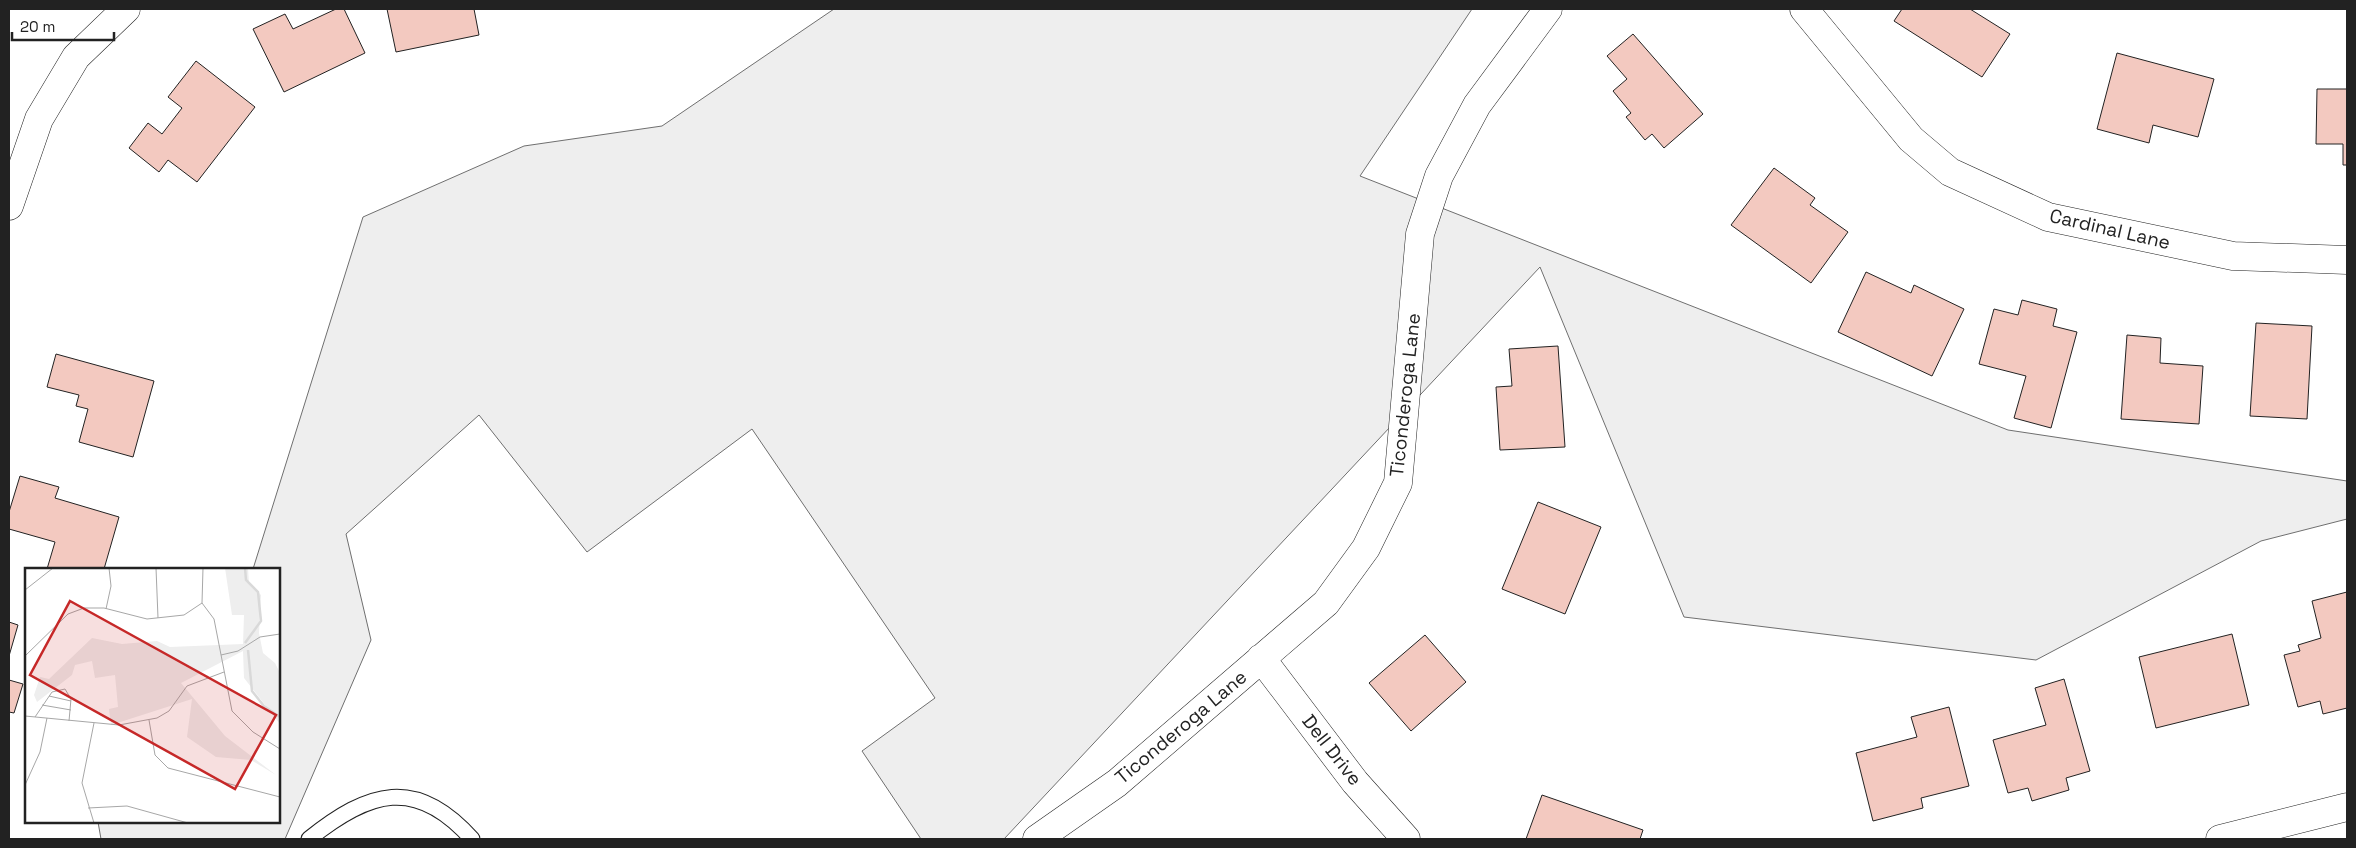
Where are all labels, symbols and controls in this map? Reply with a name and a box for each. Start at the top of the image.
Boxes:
scale bar [12,10,115,42]
text: 20 m [20,17,55,36]
street label: Cardinal Lane [2047,203,2173,255]
street label: Ticonderoga Lane [1384,312,1426,478]
inset map [25,568,280,823]
street label: Ticonderoga Lane [1110,665,1252,789]
street label: Dell Drive [1296,709,1368,791]

